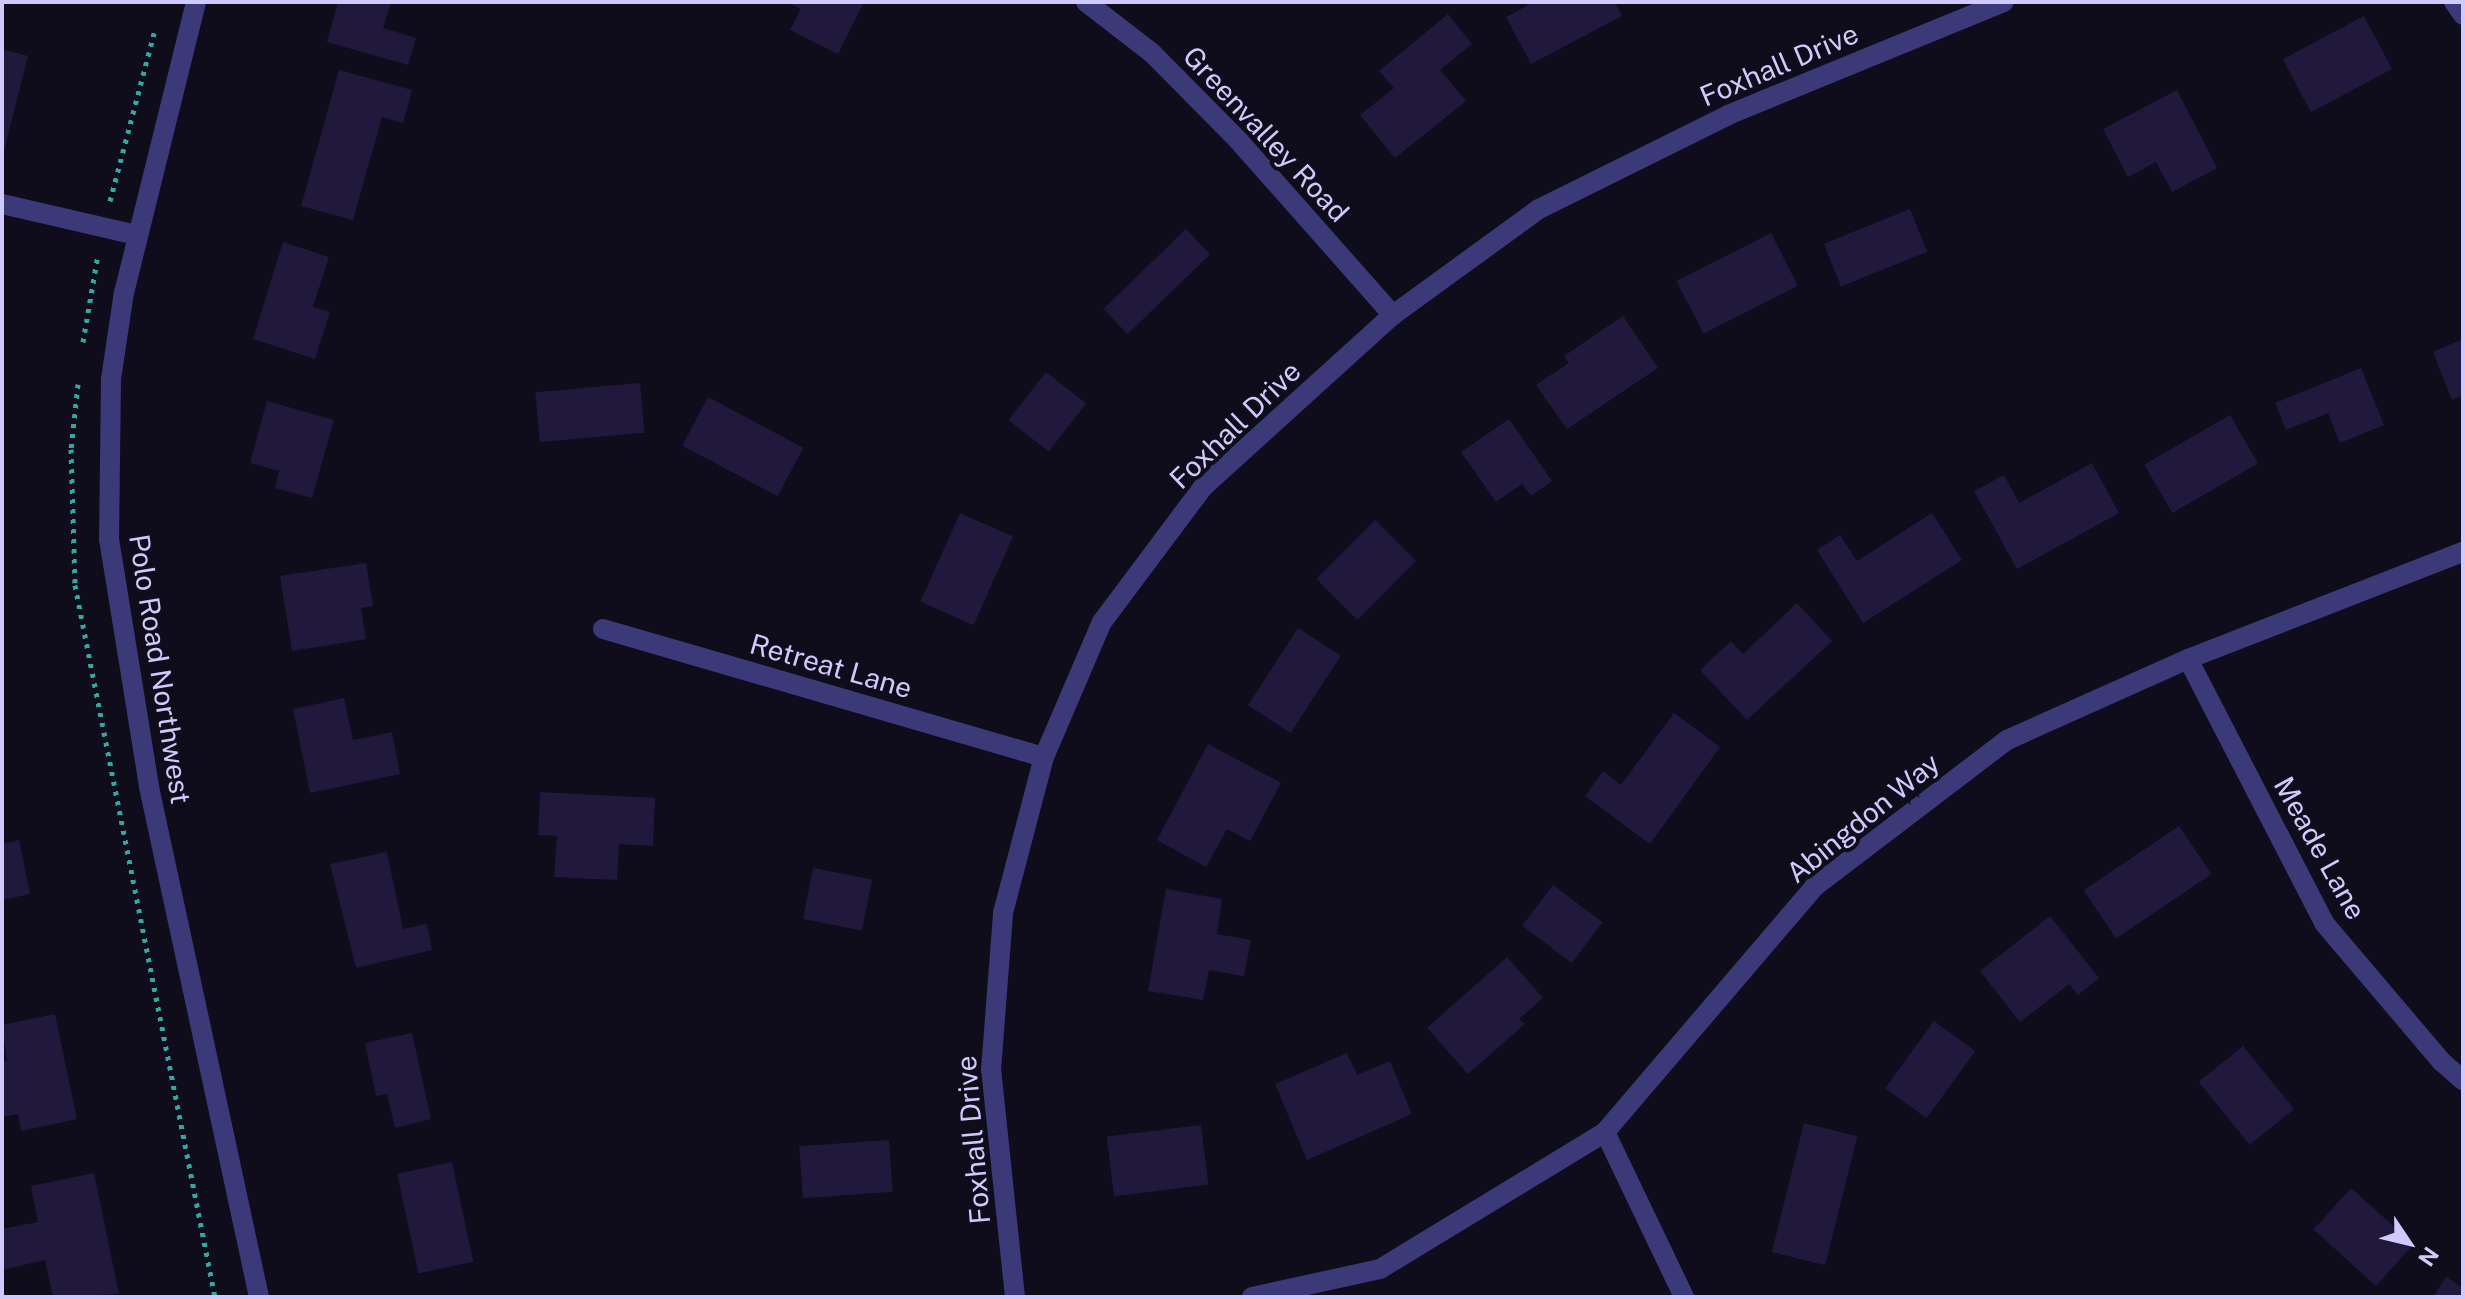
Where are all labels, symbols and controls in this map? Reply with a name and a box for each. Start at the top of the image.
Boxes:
street label: Foxhall Drive [1695,17,1863,113]
street label: Greenvalley Road [1176,39,1356,229]
street label: Foxhall Drive [1163,354,1307,496]
street label: Polo Road Northwest [122,532,198,806]
street label: Retreat Lane [746,627,916,705]
street label: Abingdon Way [1779,746,1947,890]
street label: Meade Lane [2267,771,2373,925]
street label: Foxhall Drive [949,1054,997,1226]
north arrow [2369,1203,2449,1283]
text: N [2413,1242,2444,1271]

